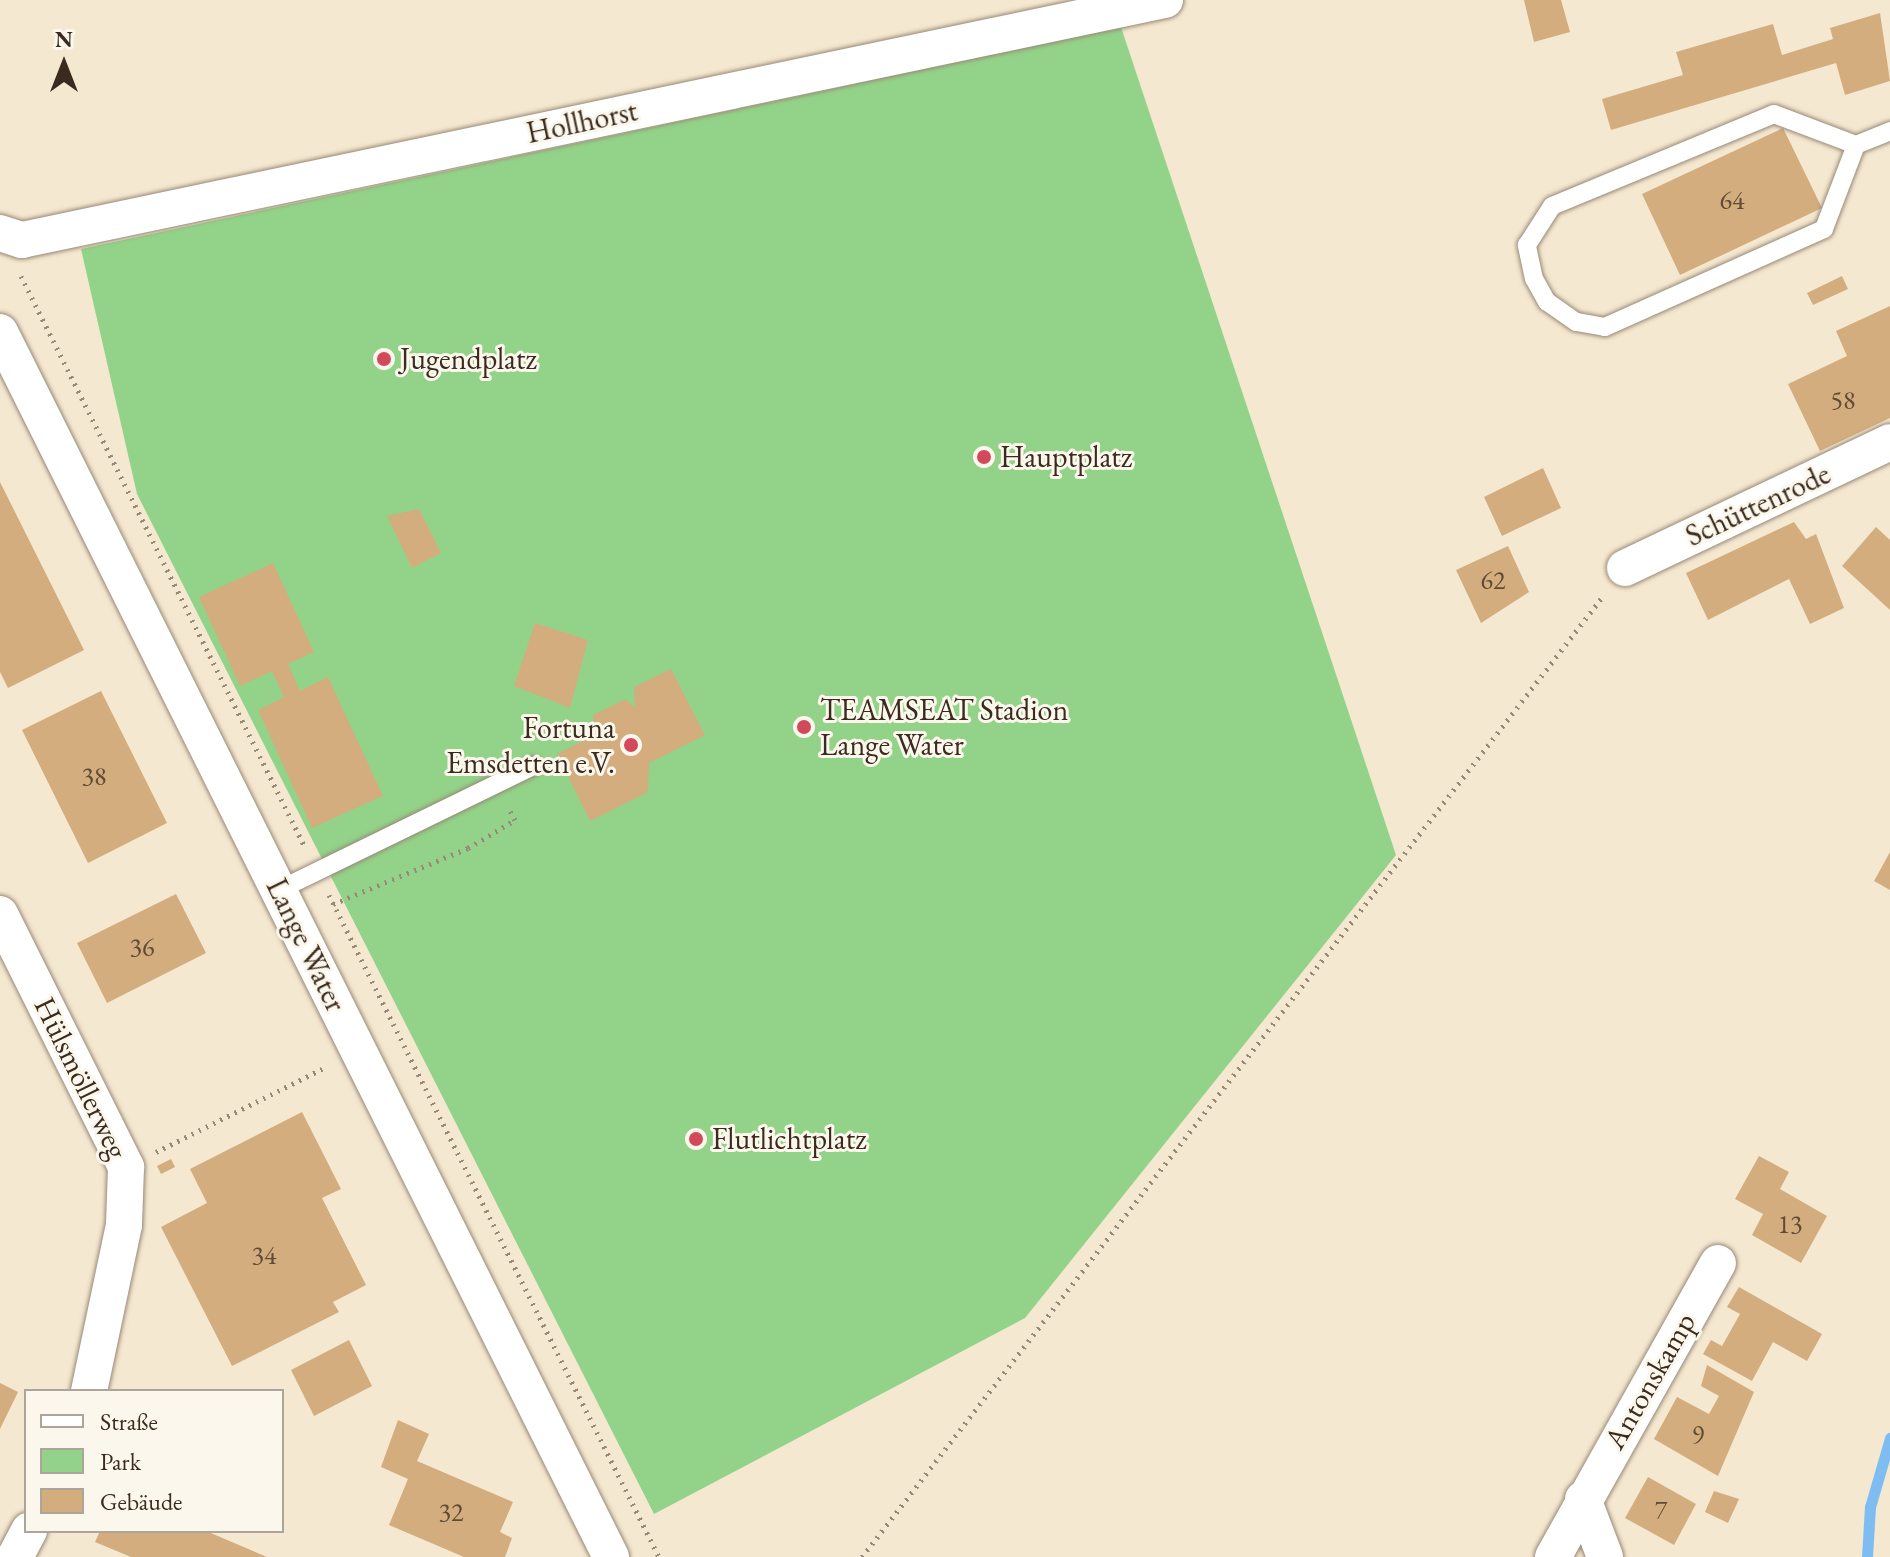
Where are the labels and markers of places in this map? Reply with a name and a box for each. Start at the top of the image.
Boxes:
place label: Jugendplatz [400,341,537,377]
marker: Jugendplatz [375,350,393,368]
place label: Hauptplatz [1000,439,1132,475]
marker: Hauptplatz [975,448,993,466]
place label: TEAMSEAT Stadion Lange Water [820,692,1068,762]
place label: Fortuna Emsdetten e.V. [446,710,615,780]
marker: TEAMSEAT Stadion Lange Water [795,718,813,736]
marker: Fortuna Emsdetten e.V. [622,736,640,754]
place label: Flutlichtplatz [712,1121,866,1157]
marker: Flutlichtplatz [687,1130,705,1148]

